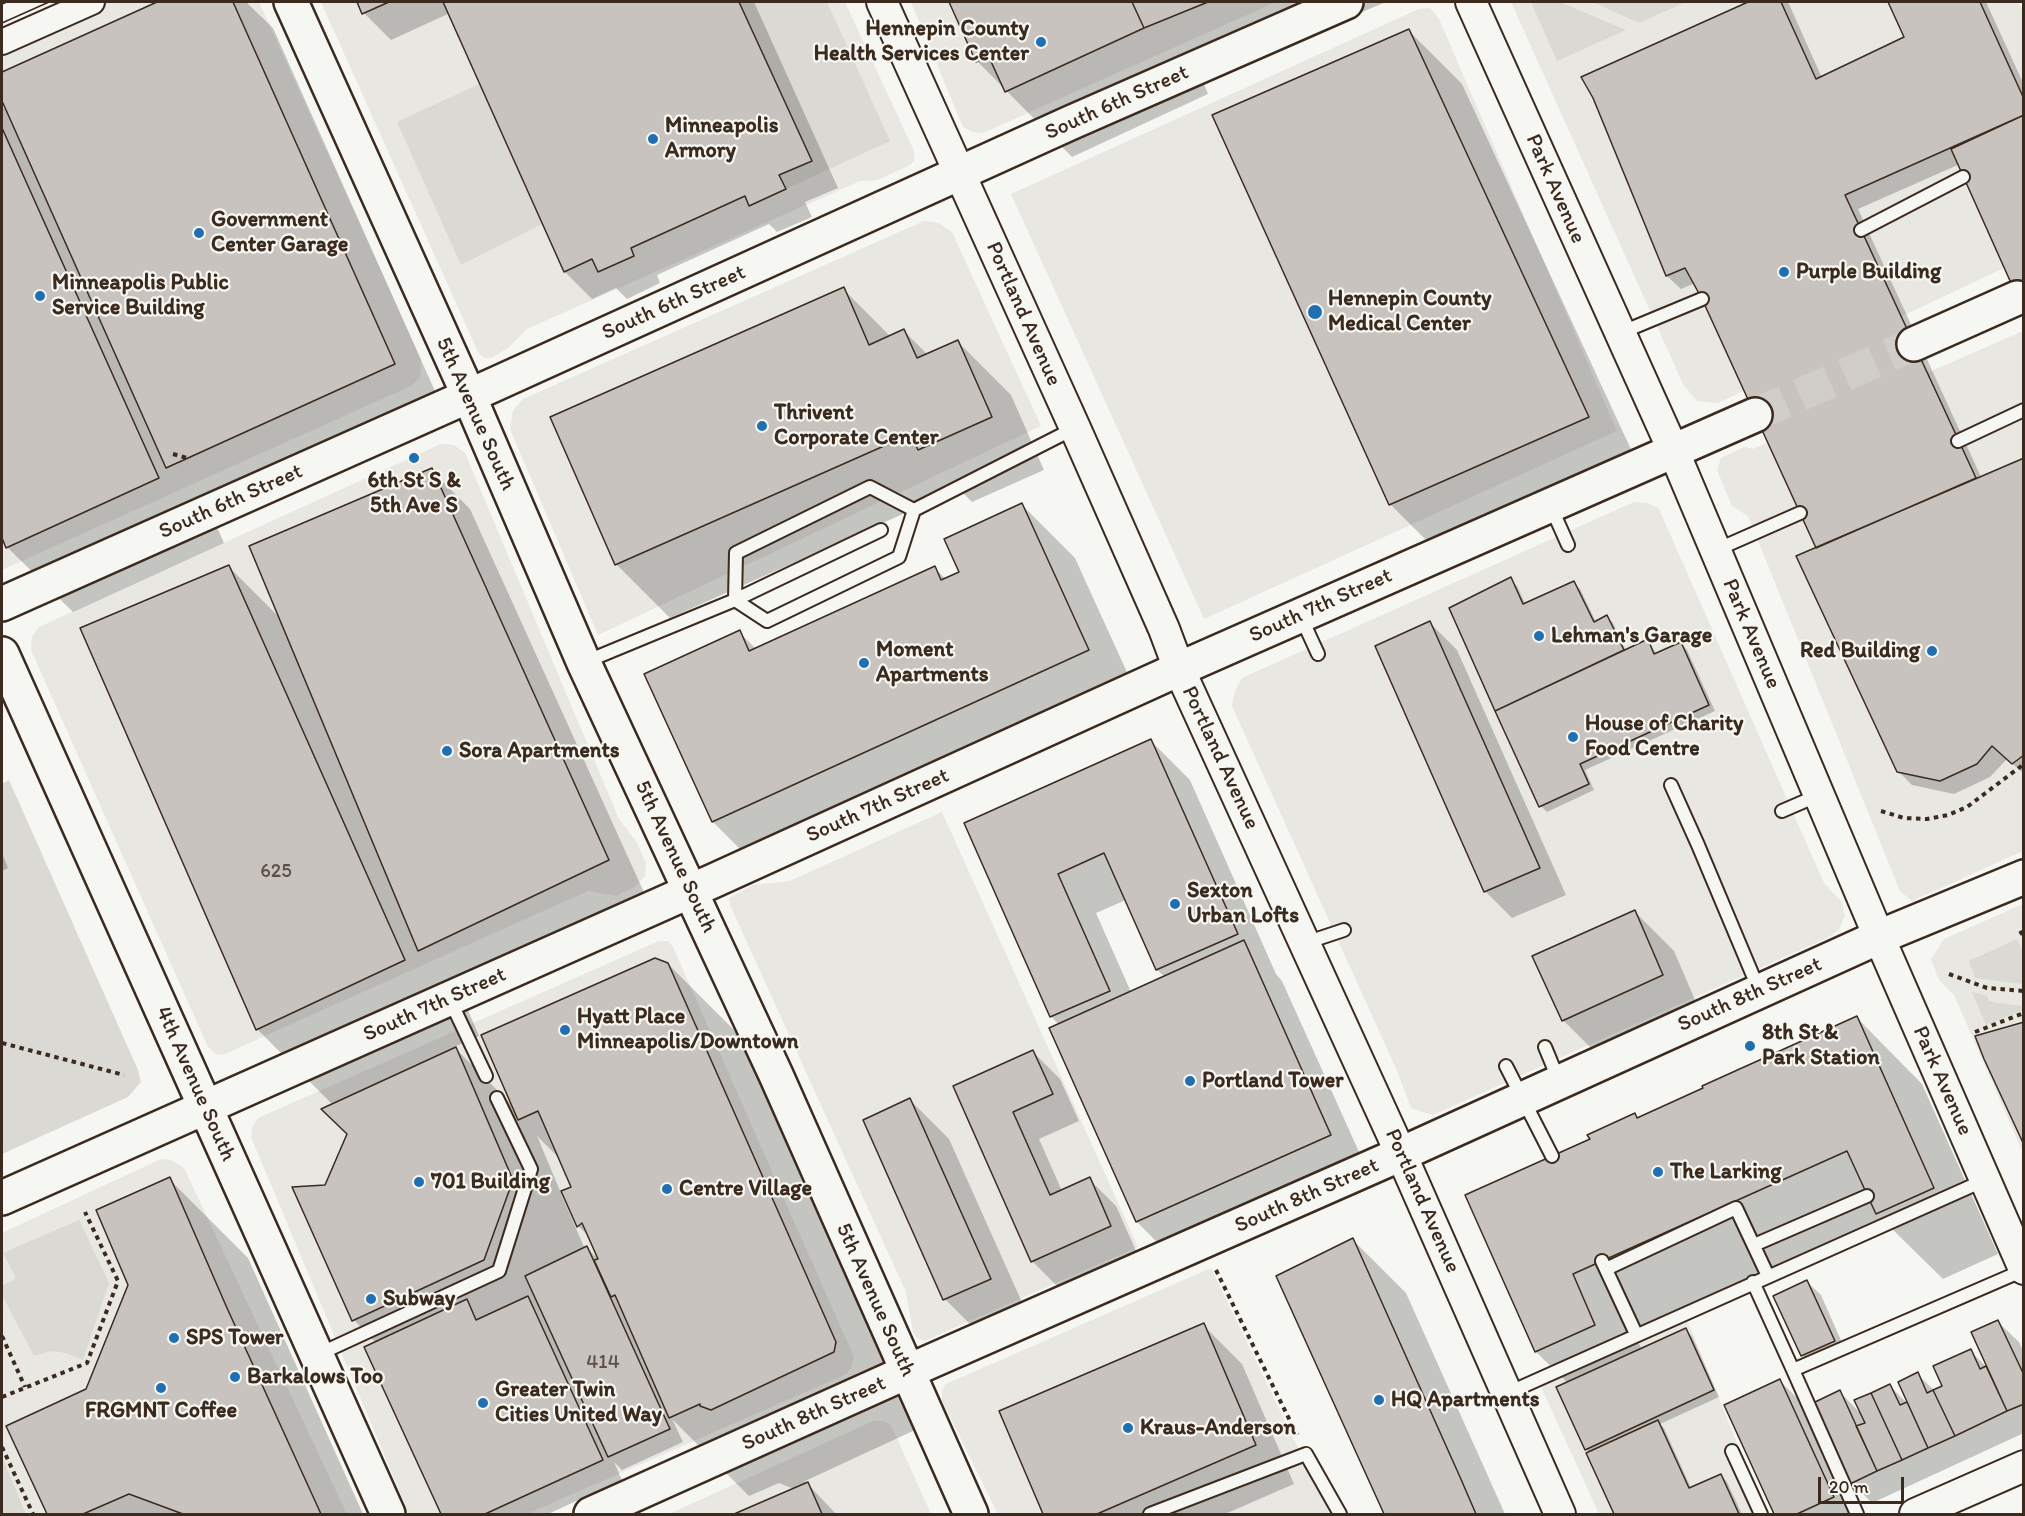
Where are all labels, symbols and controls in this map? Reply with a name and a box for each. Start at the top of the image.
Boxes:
place label: Hennepin County Health Services Center [814,16,1029,68]
marker: Hennepin County Health Services Center [1034,35,1048,49]
street label: South 6th Street [1041,60,1193,146]
place label: Minneapolis Armory [665,113,778,164]
street label: Park Avenue [1519,130,1591,248]
marker: Minneapolis Armory [646,132,660,146]
place label: Government Center Garage [211,207,348,258]
marker: Government Center Garage [192,226,206,240]
street label: Portland Avenue [979,238,1067,390]
place label: Purple Building [1796,259,1941,285]
street label: South 6th Street [598,260,750,346]
marker: Purple Building [1777,265,1791,279]
place label: Minneapolis Public Service Building [52,270,229,322]
place label: Hennepin County Medical Center [1328,286,1491,338]
marker: Minneapolis Public Service Building [33,289,47,303]
marker: Hennepin County Medical Center [1306,303,1324,321]
street label: 5th Avenue South [429,333,521,495]
place label: Thrivent Corporate Center [774,400,939,452]
marker: Thrivent Corporate Center [755,419,769,433]
marker: 6th St S & 5th Ave S [407,451,421,465]
street label: South 6th Street [155,459,307,545]
place label: 6th St S & 5th Ave S [367,468,461,520]
street label: South 7th Street [1245,563,1397,649]
street label: Park Avenue [1716,575,1786,693]
place label: Lehman's Garage [1551,623,1712,649]
marker: Lehman's Garage [1532,629,1546,643]
place label: Moment Apartments [876,637,988,688]
place label: Red Building [1800,638,1920,664]
marker: Red Building [1925,644,1939,658]
marker: Moment Apartments [857,656,871,670]
street label: Portland Avenue [1175,682,1265,834]
place label: House of Charity Food Centre [1585,711,1743,762]
marker: House of Charity Food Centre [1566,730,1580,744]
place label: Sora Apartments [459,738,620,764]
marker: Sora Apartments [440,744,454,758]
street label: South 7th Street [802,763,954,849]
street label: 5th Avenue South [628,777,722,937]
house number: 625 [260,860,292,884]
place label: Sexton Urban Lofts [1187,878,1299,930]
marker: Sexton Urban Lofts [1168,897,1182,911]
street label: South 8th Street [1674,951,1826,1039]
street label: South 7th Street [359,962,511,1048]
street label: 4th Avenue South [149,1003,241,1165]
place label: Hyatt Place Minneapolis/Downtown [577,1004,798,1056]
place label: 8th St & Park Station [1762,1020,1880,1072]
street label: Park Avenue [1906,1022,1978,1140]
marker: Hyatt Place Minneapolis/Downtown [558,1023,572,1037]
marker: 8th St & Park Station [1743,1039,1757,1053]
place label: Portland Tower [1202,1068,1343,1094]
marker: Portland Tower [1183,1074,1197,1088]
street label: Portland Avenue [1378,1125,1466,1277]
street label: South 8th Street [1231,1152,1383,1240]
place label: The Larking [1670,1159,1782,1185]
marker: The Larking [1651,1165,1665,1179]
place label: 701 Building [431,1169,550,1195]
marker: 701 Building [412,1175,426,1189]
place label: Centre Village [679,1176,812,1202]
marker: Centre Village [660,1182,674,1196]
street label: 5th Avenue South [829,1219,921,1381]
place label: Subway [383,1286,455,1312]
marker: Subway [364,1292,378,1306]
place label: SPS Tower [186,1325,283,1351]
marker: SPS Tower [167,1331,181,1345]
house number: 414 [586,1351,620,1375]
place label: Barkalows Too [247,1364,383,1390]
marker: Barkalows Too [228,1370,242,1384]
street label: South 8th Street [738,1370,890,1458]
place label: Greater Twin Cities United Way [495,1377,662,1428]
marker: FRGMNT Coffee [154,1381,168,1395]
place label: HQ Apartments [1391,1387,1540,1413]
marker: HQ Apartments [1372,1393,1386,1407]
marker: Greater Twin Cities United Way [476,1396,490,1410]
place label: FRGMNT Coffee [85,1398,237,1424]
place label: Kraus-Anderson [1140,1415,1296,1441]
marker: Kraus-Anderson [1121,1421,1135,1435]
scale bar [1821,1465,1906,1503]
text: 20 m [1829,1476,1869,1498]

